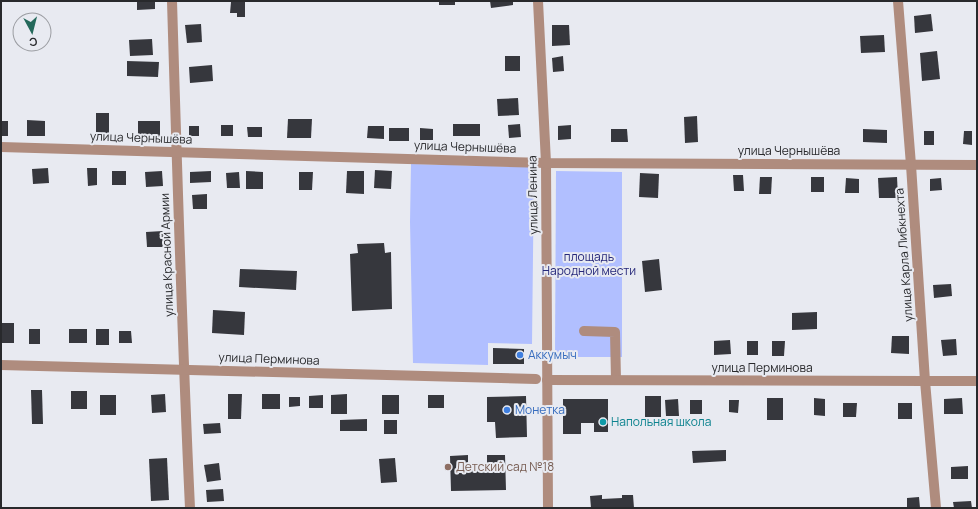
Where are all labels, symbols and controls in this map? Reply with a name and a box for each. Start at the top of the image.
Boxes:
north arrow [12,12,52,52]
text: С [28,34,38,50]
street label: улица Чернышёва [89,127,193,148]
street label: улица Чернышёва [413,136,517,157]
street label: улица Чернышёва [738,142,840,159]
street label: улица Ленина [523,155,542,235]
street label: улица Карла Либкнехта [890,188,917,322]
street label: улица Красной Армии [156,193,177,317]
park label: площадь Народной мести [542,248,636,279]
place label: Аккумыч [528,346,577,363]
street label: улица Перминова [218,348,320,369]
marker: Аккумыч [515,350,525,360]
street label: улица Перминова [711,359,813,376]
place label: Монетка [515,401,565,418]
marker: Монетка [502,405,512,415]
place label: Напольная школа [611,413,711,430]
marker: Напольная школа [598,417,608,427]
place label: Детский сад №18 [456,458,554,475]
marker: Детский сад №18 [443,462,453,472]

